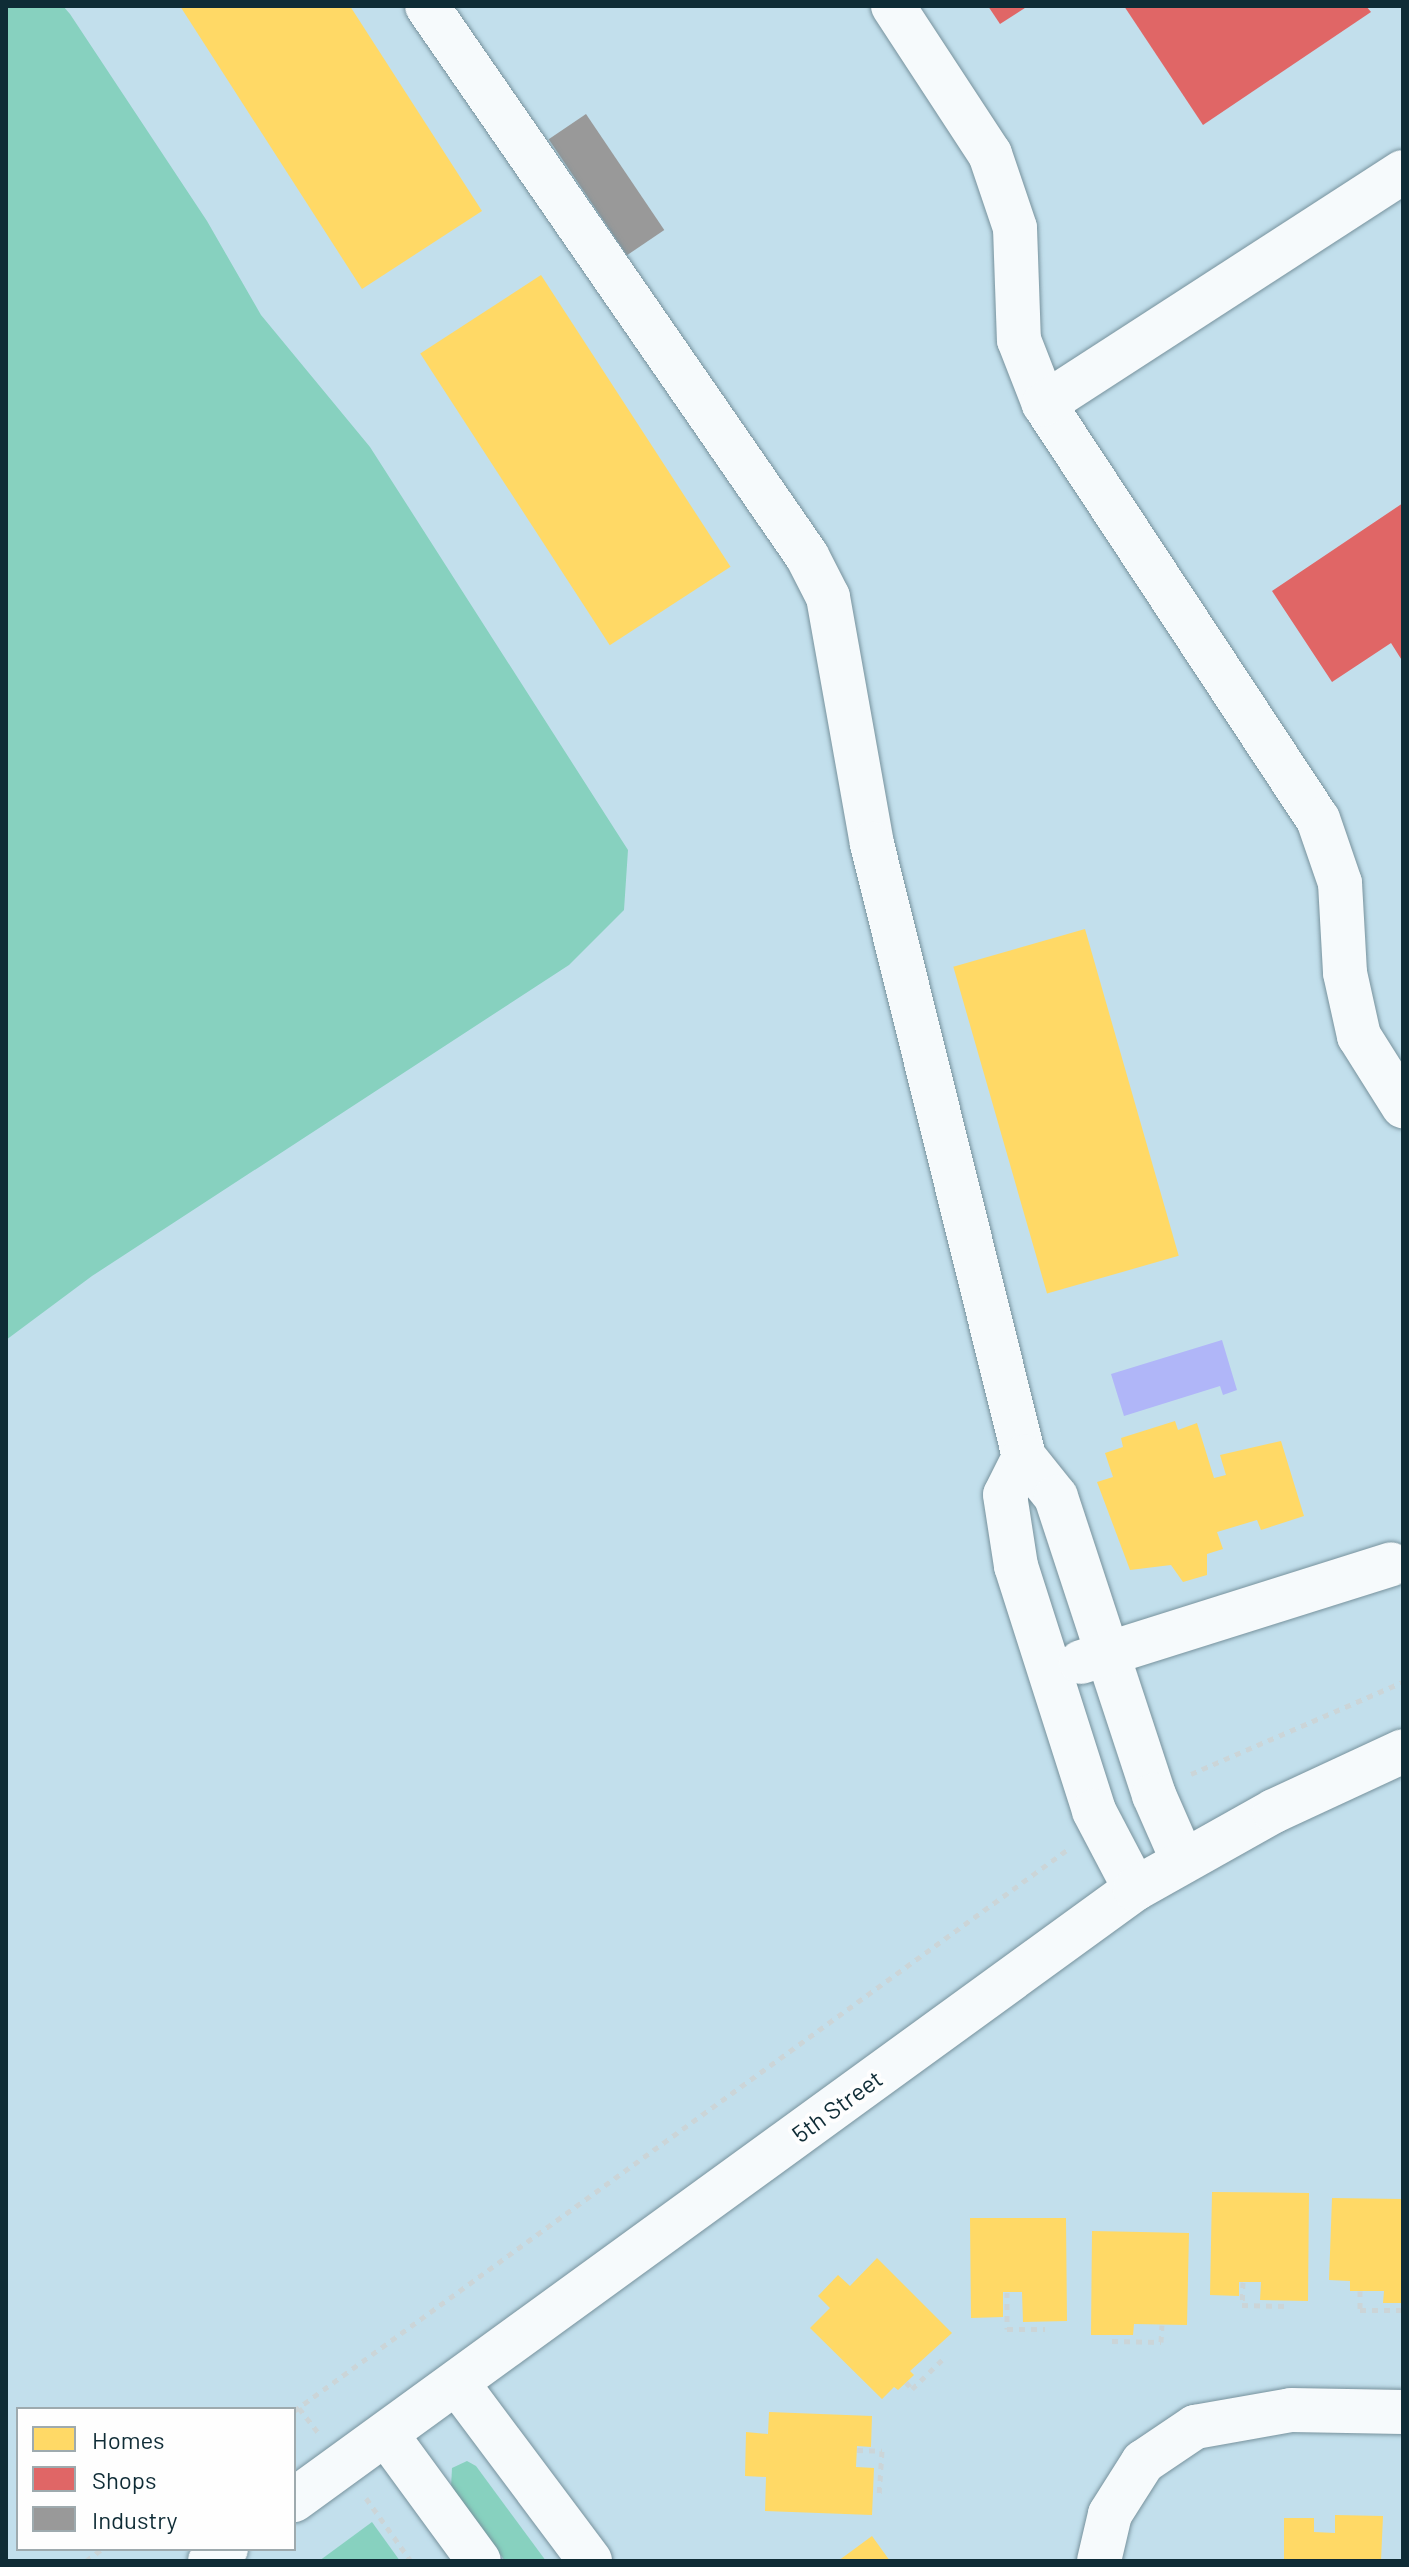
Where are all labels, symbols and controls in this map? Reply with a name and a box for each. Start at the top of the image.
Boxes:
street label: 5th Street [786,2064,888,2148]
legend [16,2407,296,2551]
text: Homes [92,2425,165,2454]
text: Shops [92,2465,157,2494]
text: Industry [92,2505,178,2534]

